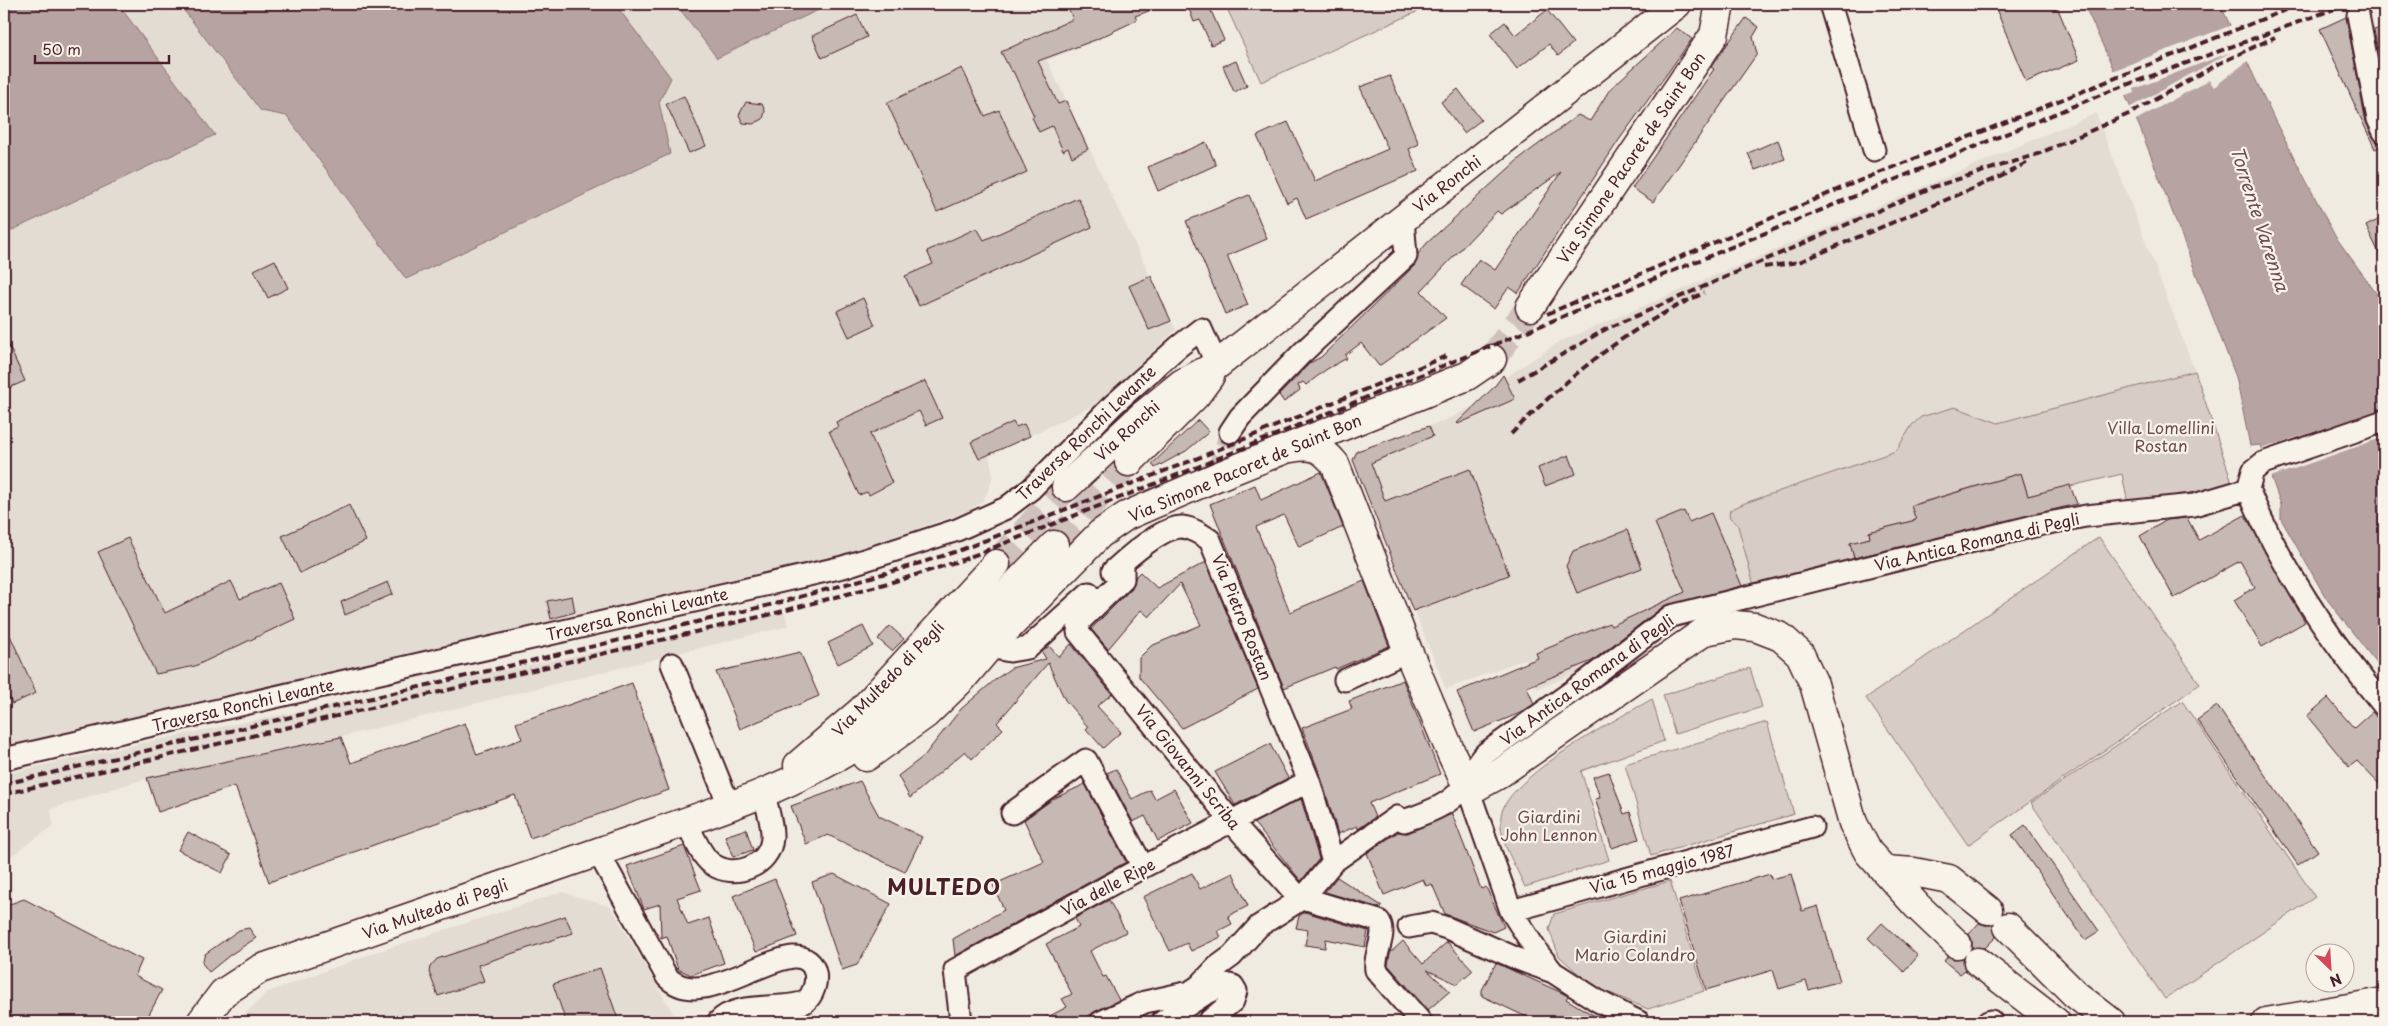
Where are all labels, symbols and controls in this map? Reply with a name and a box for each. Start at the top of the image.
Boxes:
scale bar [35,32,169,64]
text: 50 m [42,37,81,60]
street label: Via Simone Pacoret de Saint Bon [1550,47,1710,268]
water label: Torrente Varenna [2224,143,2297,295]
street label: Via Ronchi [1407,149,1486,218]
street label: Traversa Ronchi Levante [1010,359,1161,506]
street label: Via Ronchi [1088,394,1164,466]
street label: Via Simone Pacoret de Saint Bon [1124,407,1365,527]
park label: Villa Lomellini Rostan [2107,415,2215,457]
street label: Via Antica Romana di Pegli [1872,506,2082,576]
street label: Via Pietro Rostan [1207,550,1279,683]
street label: Traversa Ronchi Levante [543,580,730,646]
street label: Via Antica Romana di Pegli [1494,608,1678,751]
street label: Via Multedo di Pegli [826,615,949,742]
street label: Traversa Ronchi Levante [149,671,336,737]
street label: Via Giovanni Scriba [1131,698,1247,834]
park label: Giardini John Lennon [1500,804,1598,846]
street label: Via 15 maggio 1987 [1587,837,1737,899]
street label: Via delle Ripe [1056,851,1159,921]
district label: MULTEDO [887,870,1001,902]
street label: Via Multedo di Pegli [359,872,511,944]
park label: Giardini Mario Colandro [1575,924,1695,966]
north arrow [2306,944,2356,994]
text: N [2326,968,2345,992]

